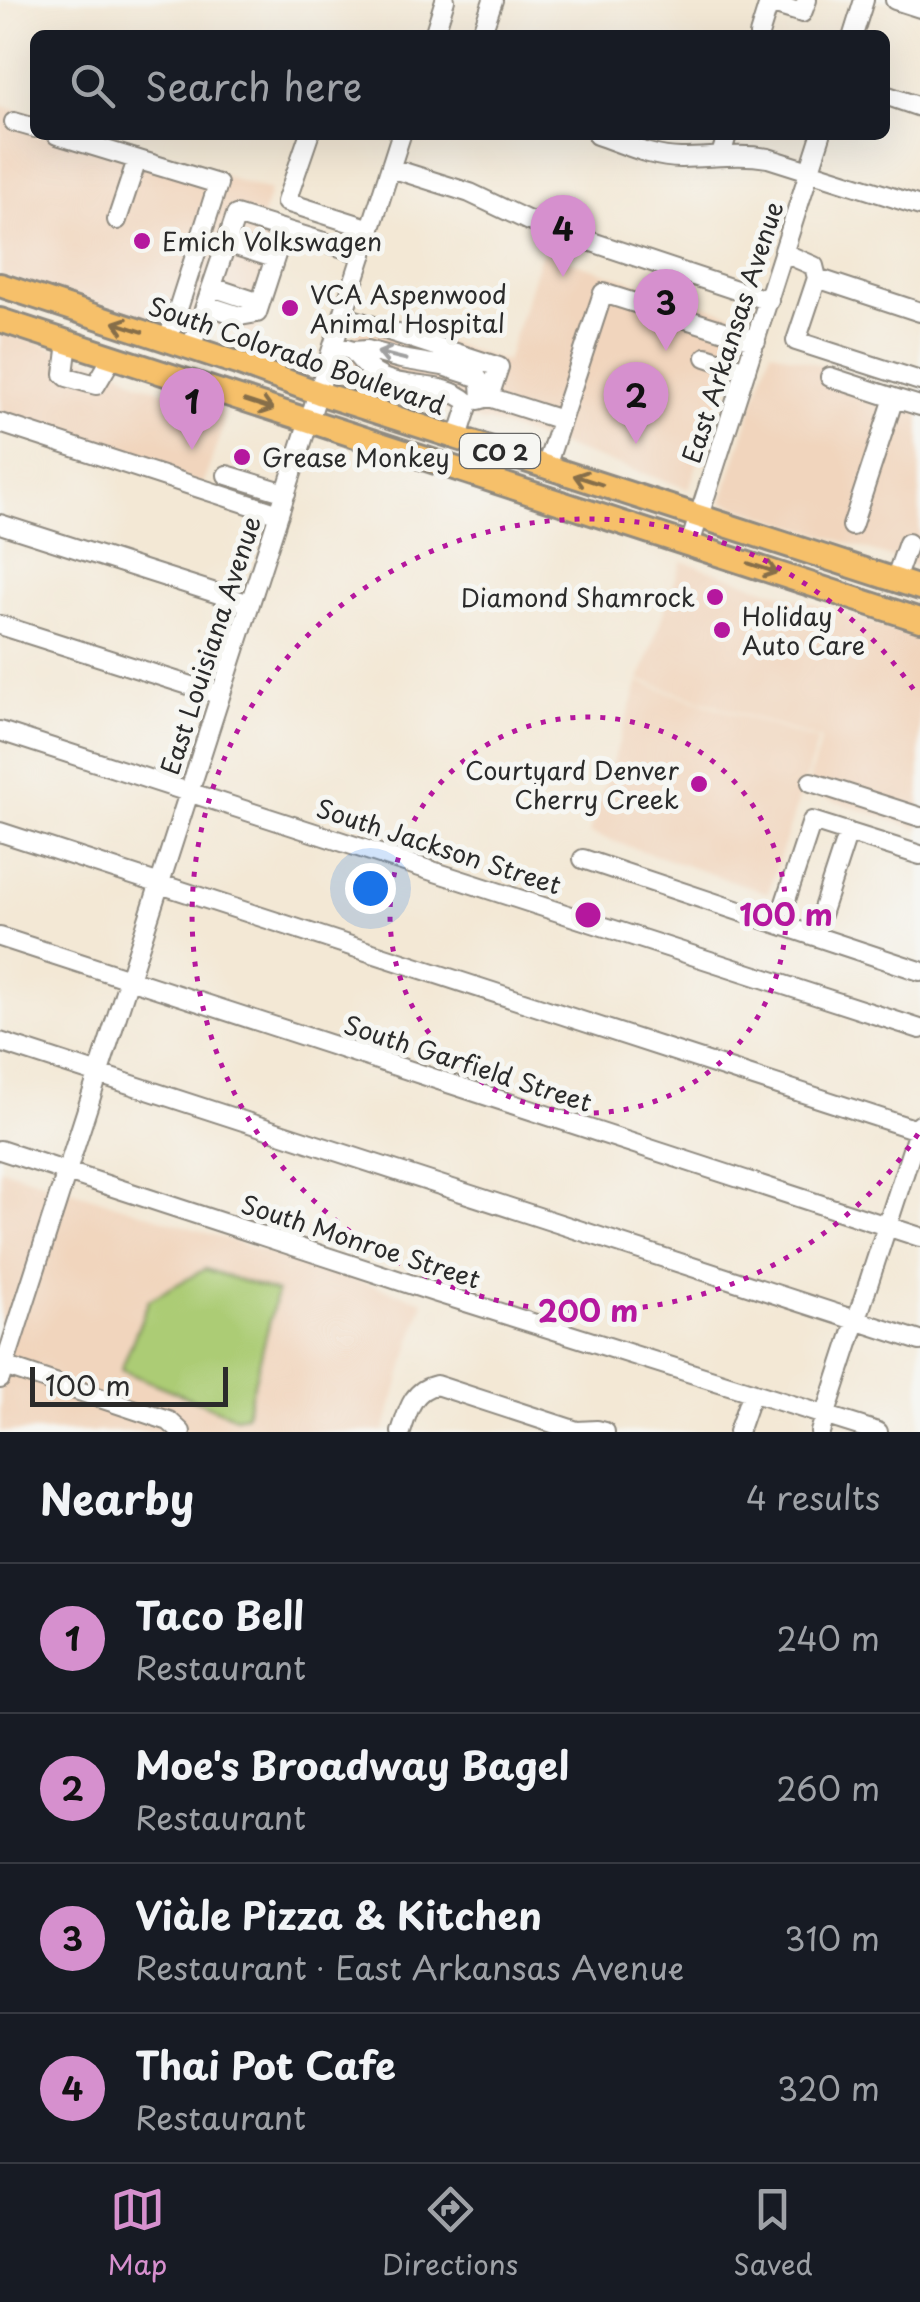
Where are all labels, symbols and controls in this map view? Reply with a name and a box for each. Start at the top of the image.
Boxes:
search box [30,30,890,140]
text: Search here [145,57,362,114]
icon: search [65,58,120,113]
pin: 4 [530,194,596,277]
street label: East Arkansas Avenue [672,196,792,468]
place label: Emich Volkswagen [162,222,382,260]
marker: Emich Volkswagen [131,230,153,252]
pin: 3 [634,268,698,351]
place label: VCA Aspenwood Animal Hospital [310,275,507,342]
street label: South Colorado Boulevard [144,286,450,424]
marker: VCA Aspenwood Animal Hospital [279,297,301,319]
one-way arrow [112,317,144,335]
one-way arrow [377,346,409,364]
pin: 2 [604,362,668,444]
pin: 1 [160,368,224,450]
one-way arrow [242,397,274,415]
road number: CO 2 [460,434,540,468]
place label: Grease Monkey [262,438,450,476]
marker: Grease Monkey [231,446,253,468]
one-way arrow [573,470,604,488]
street label: East Louisiana Avenue [150,511,270,779]
one-way arrow [747,561,779,579]
place label: Diamond Shamrock [461,578,695,616]
marker: Diamond Shamrock [704,586,726,608]
place label: Holiday Auto Care [742,597,865,664]
marker: Holiday Auto Care [711,619,733,641]
place label: Courtyard Denver Cherry Creek [465,751,679,818]
marker: Courtyard Denver Cherry Creek [688,773,710,795]
street label: South Jackson Street [312,789,566,903]
your location [345,863,396,914]
text: 100 m [739,891,833,936]
centre of rings [570,897,606,933]
street label: South Garfield Street [339,1005,597,1121]
street label: South Monroe Street [237,1184,485,1298]
text: 200 m [538,1287,638,1332]
scale bar [30,1362,228,1406]
text: 100 m [45,1363,131,1406]
text: Nearby [40,1466,194,1529]
text: 4 results [746,1473,880,1521]
text: Taco Bell [135,1586,304,1643]
text: 1 [65,1614,80,1662]
text: 240 m [777,1614,880,1662]
text: Restaurant [135,1643,306,1691]
text: Moe's Broadway Bagel [135,1736,569,1793]
text: 2 [61,1764,84,1812]
text: 260 m [776,1764,880,1812]
text: Restaurant [135,1793,306,1841]
text: Viàle Pizza & Kitchen [135,1886,542,1943]
text: 3 [62,1914,83,1962]
text: 310 m [784,1914,880,1962]
text: Restaurant · East Arkansas Avenue [135,1943,684,1991]
text: Thai Pot Cafe [135,2036,396,2093]
text: 4 [62,2064,83,2112]
text: 320 m [777,2064,880,2112]
text: Restaurant [135,2093,306,2141]
tab: Map [107,2182,167,2285]
tab: Directions [382,2182,518,2285]
tab: Saved [733,2182,813,2285]

